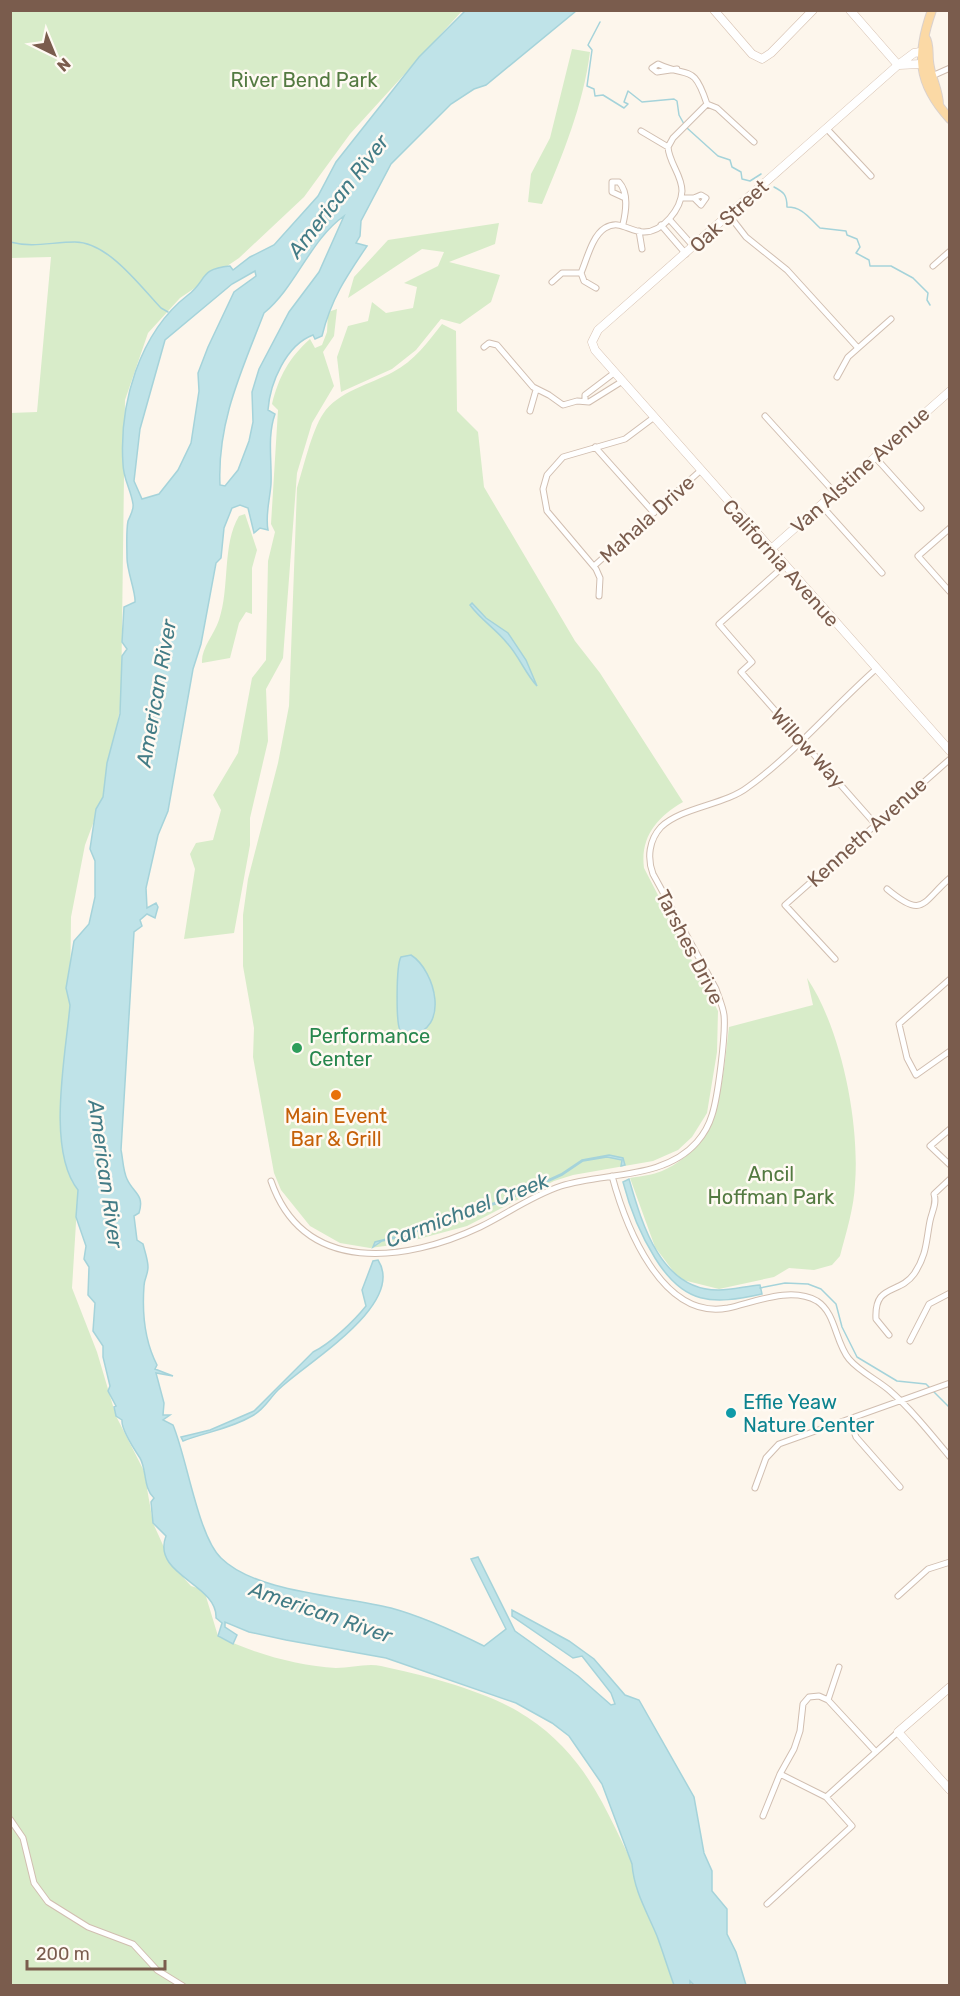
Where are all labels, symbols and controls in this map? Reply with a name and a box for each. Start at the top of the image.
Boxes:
north arrow [24,24,84,84]
text: N [53,54,75,75]
park label: River Bend Park [231,68,378,92]
water label: American River [282,129,394,263]
street label: Oak Street [685,174,773,258]
street label: Van Alstine Avenue [786,401,934,539]
street label: Mahala Drive [595,470,699,568]
street label: California Avenue [718,494,844,632]
water label: American River [131,616,181,770]
street label: Willow Way [766,703,850,793]
street label: Kenneth Avenue [802,772,932,892]
street label: Tarshes Drive [651,886,729,1008]
place label: Performance Center [309,1024,430,1071]
marker: Performance Center [290,1041,304,1055]
marker: Main Event Bar & Grill [329,1088,343,1102]
water label: American River [83,1097,129,1251]
place label: Main Event Bar & Grill [285,1104,387,1151]
park label: Ancil Hoffman Park [708,1162,835,1209]
water label: Carmichael Creek [382,1167,553,1253]
place label: Effie Yeaw Nature Center [743,1390,875,1437]
marker: Effie Yeaw Nature Center [724,1406,738,1420]
water label: American River [245,1576,397,1648]
scale bar [27,1933,165,1971]
text: 200 m [36,1943,90,1965]

